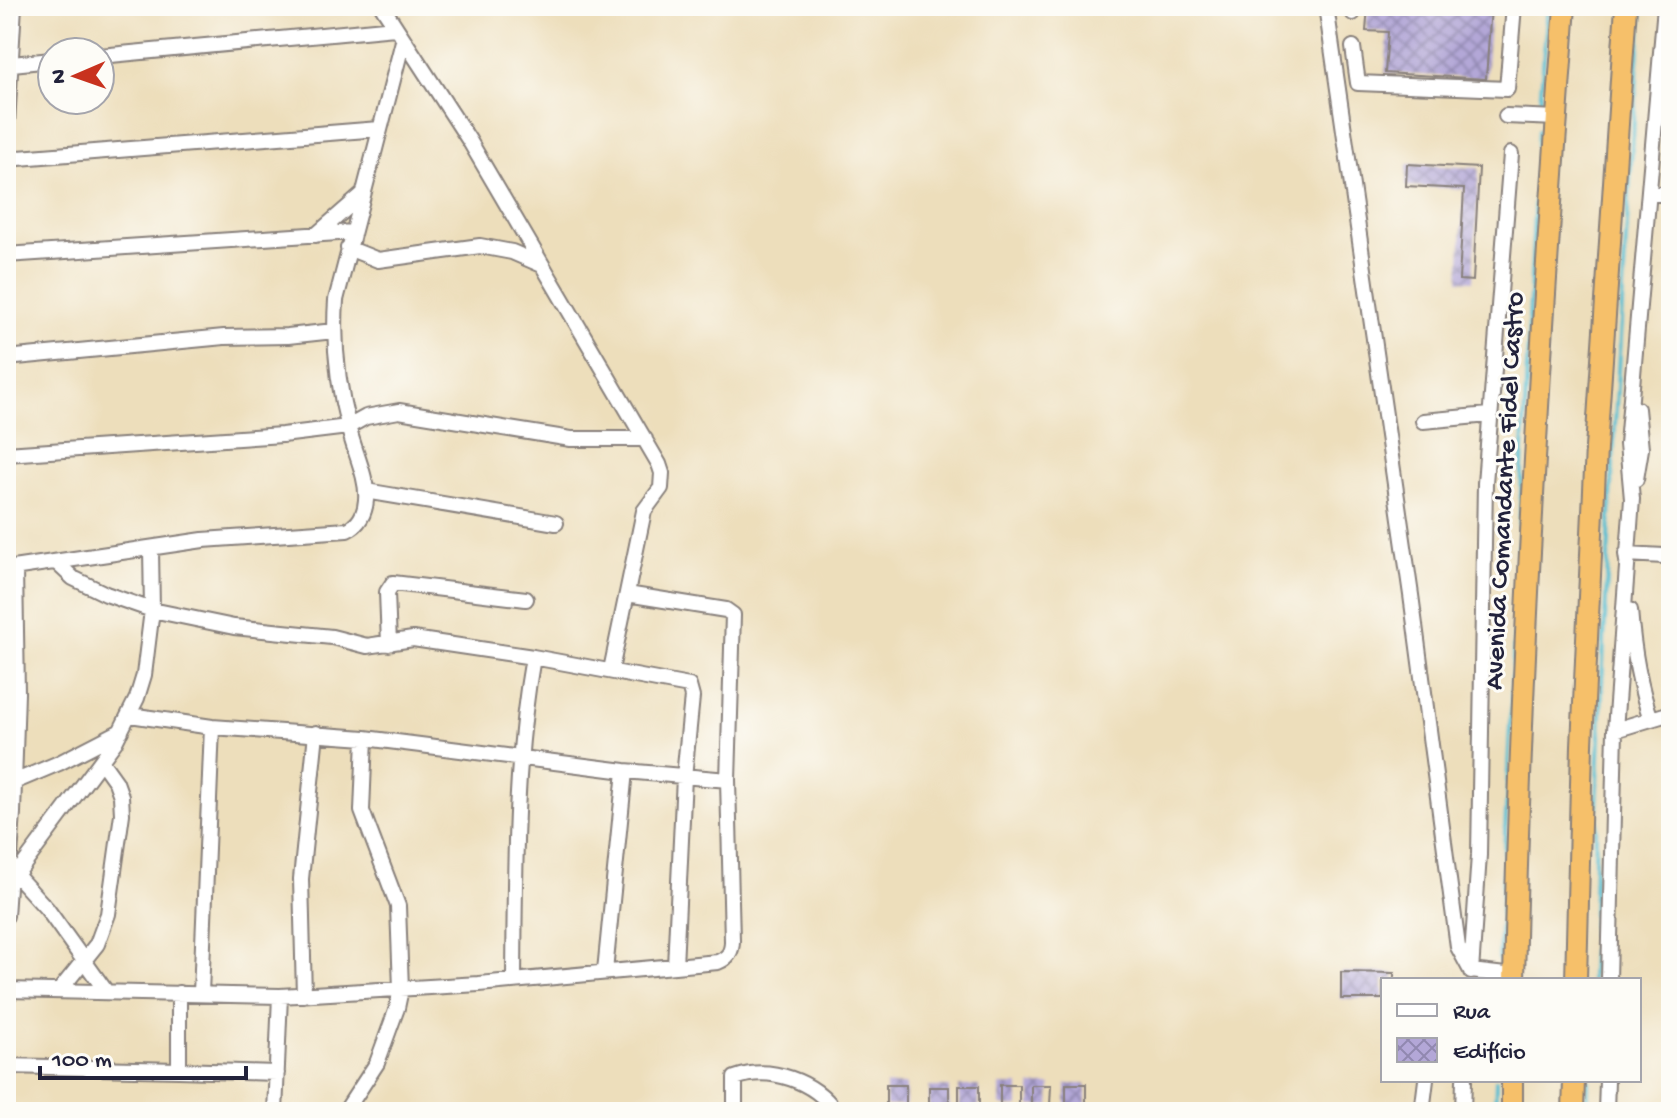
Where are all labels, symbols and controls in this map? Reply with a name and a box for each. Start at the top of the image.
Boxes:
north arrow [36,36,116,116]
text: N [47,69,73,84]
street label: Avenida Comandante Fidel Castro [1479,291,1533,691]
legend [1381,978,1641,1082]
text: Rua [1453,999,1491,1028]
scale bar [40,1030,246,1080]
text: Edifício [1453,1039,1526,1068]
text: 100 m [51,1047,112,1076]

